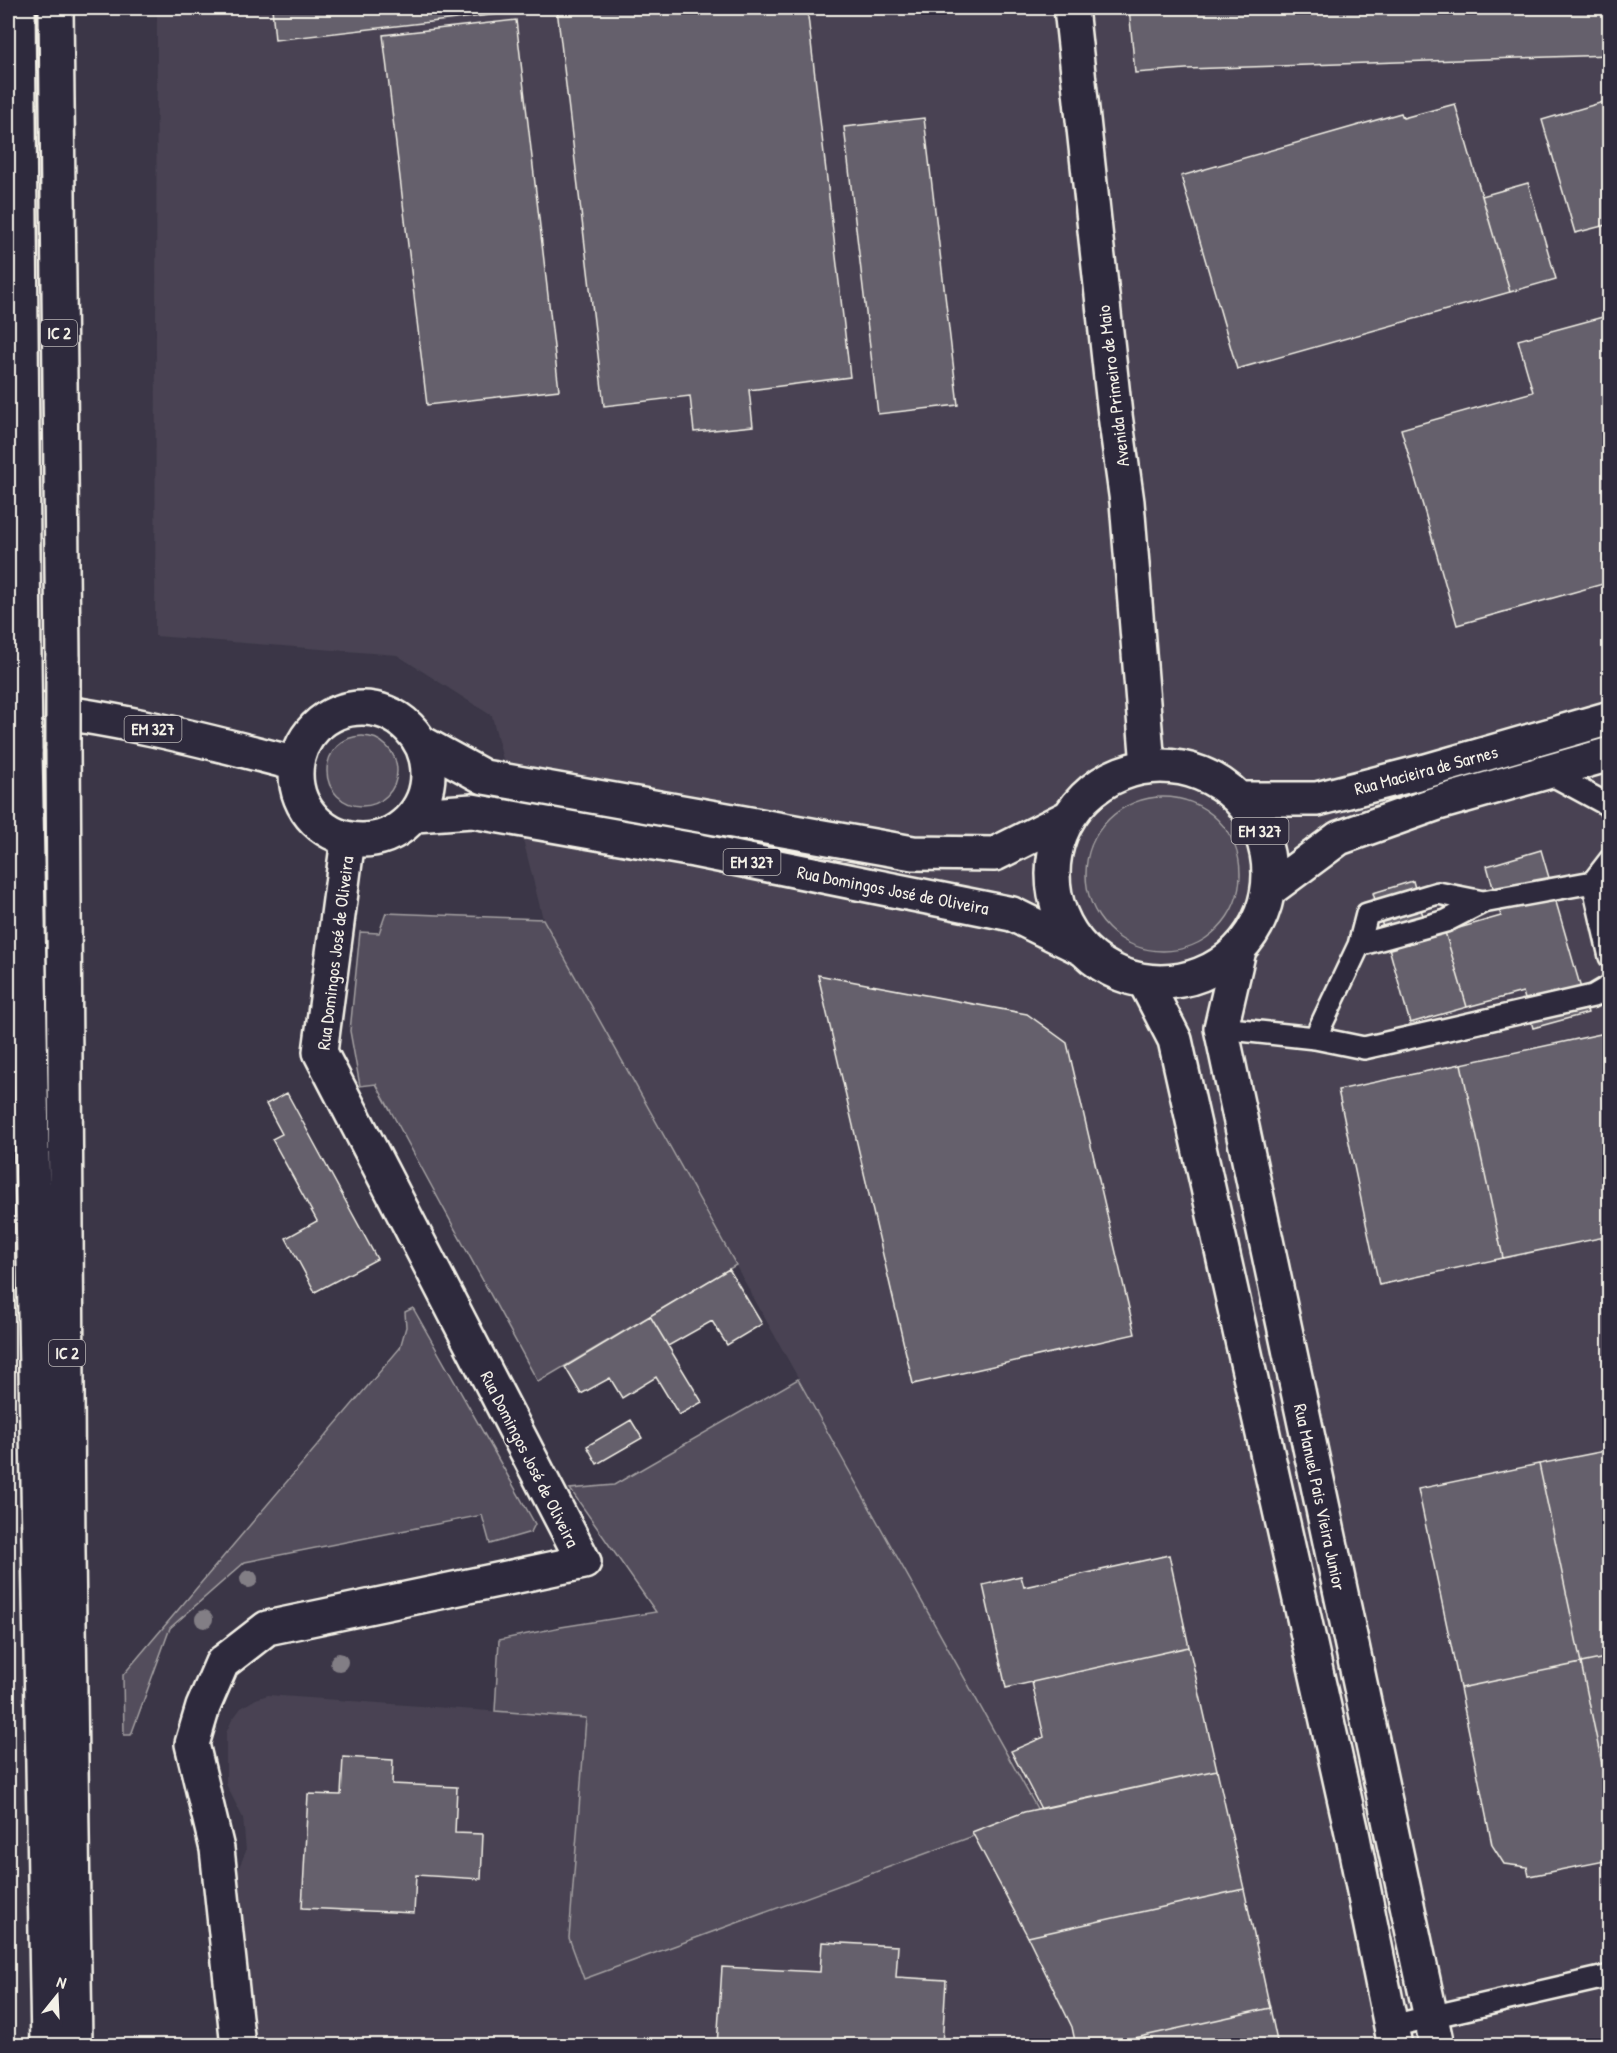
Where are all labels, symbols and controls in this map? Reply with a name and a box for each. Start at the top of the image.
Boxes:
street label: Avenida Primeiro de Maio [1091,304,1135,468]
road number: IC 2 [41,320,77,346]
road number: EM 327 [124,716,182,742]
street label: Rua Macieira de Sarnes [1352,739,1501,801]
road number: EM 327 [1232,818,1288,844]
road number: EM 327 [724,849,780,875]
street label: Rua Domingos José de Oliveira [311,855,359,1051]
street label: Rua Domingos José de Oliveira [795,859,991,921]
road number: IC 2 [49,1340,85,1366]
street label: Rua Domingos José de Oliveira [475,1367,585,1551]
street label: Rua Manuel Pais Vieira Junior [1288,1401,1352,1593]
north arrow [27,1966,87,2026]
text: N [54,1970,70,1994]

